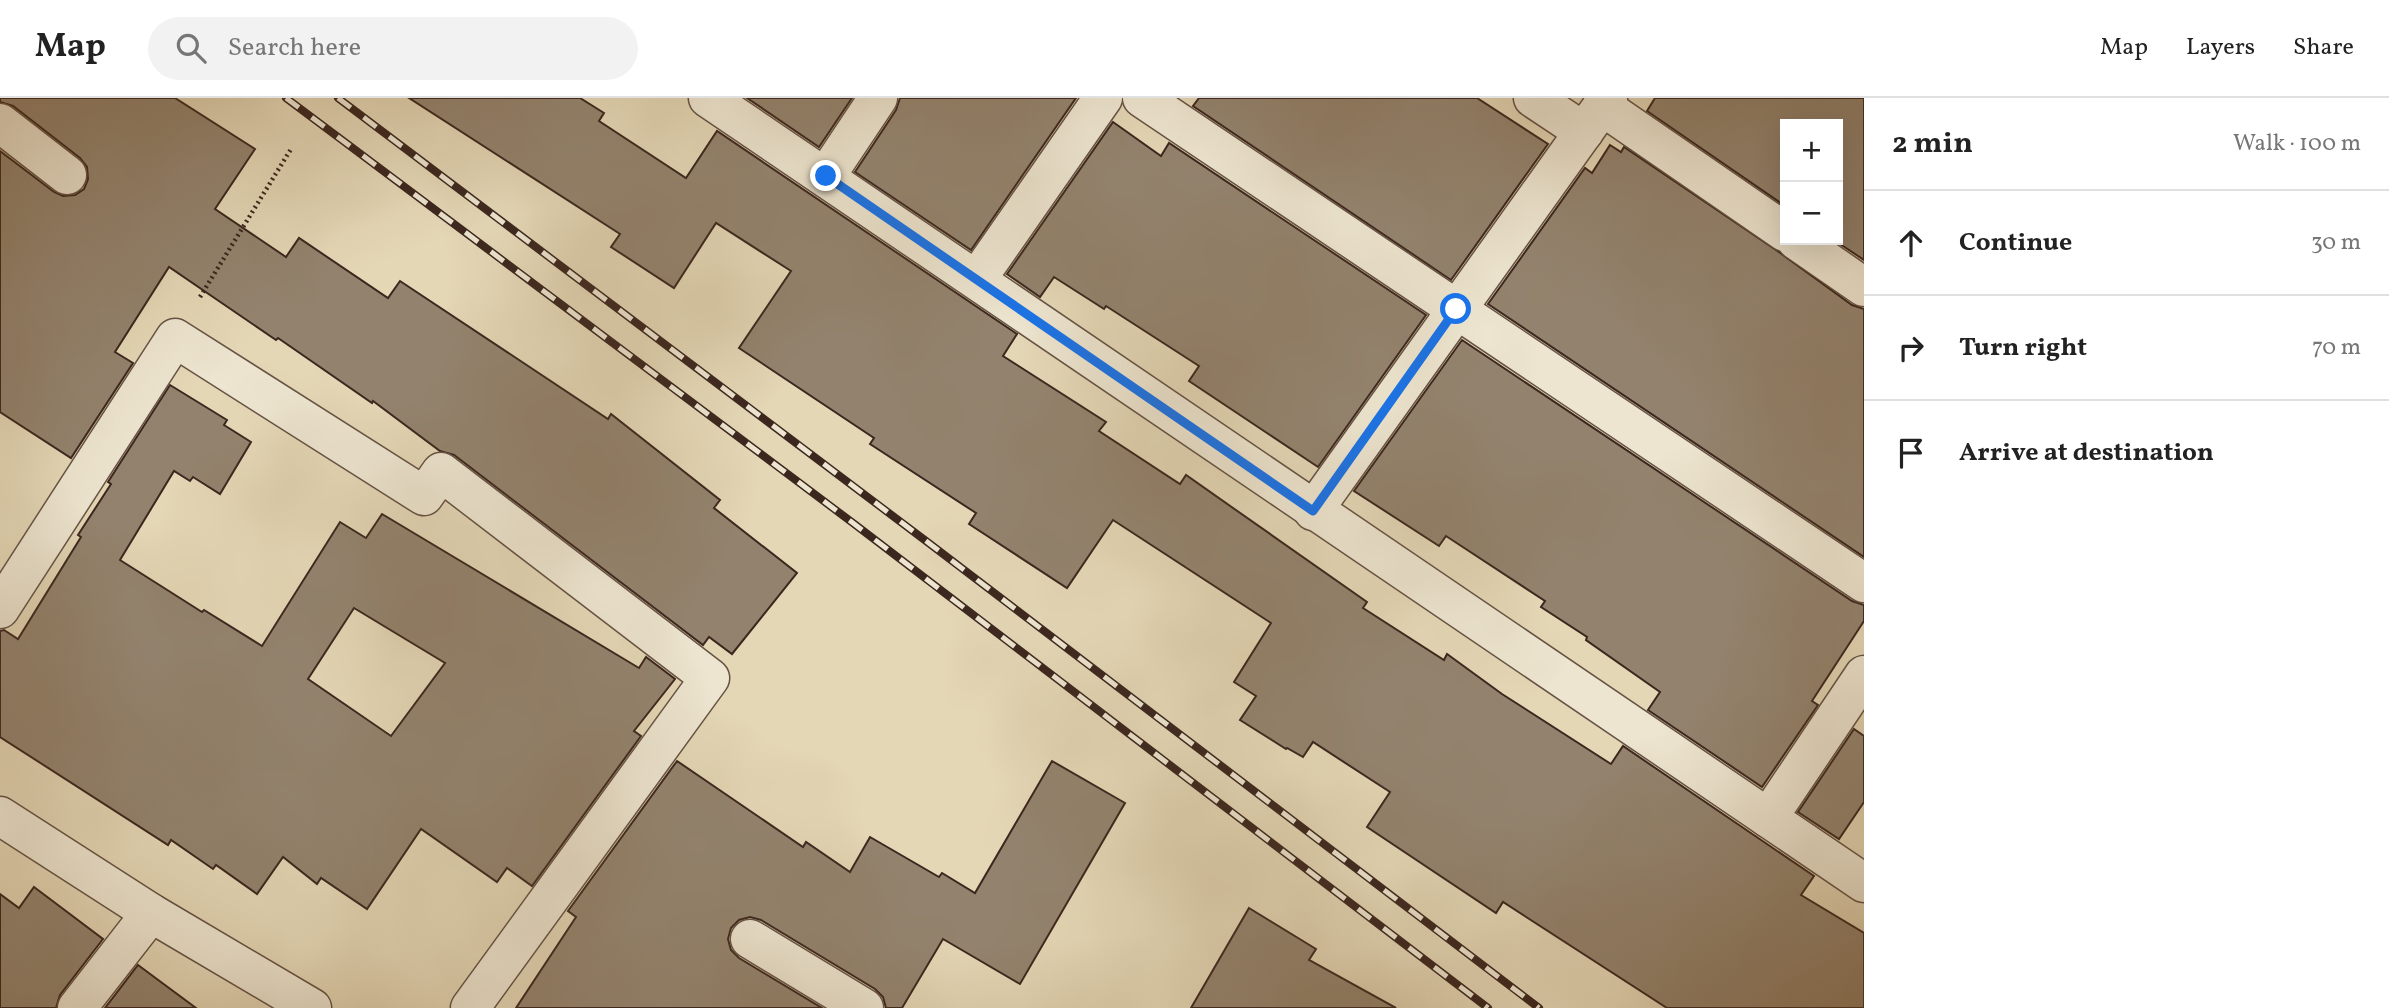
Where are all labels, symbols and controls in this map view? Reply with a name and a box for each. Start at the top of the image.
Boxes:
search box [148,17,638,80]
text: Map [35,25,106,71]
icon: search [172,29,210,67]
text: Search here [228,30,361,66]
text: Map [2100,31,2148,65]
text: Layers [2186,31,2255,65]
text: Share [2293,31,2354,65]
map controls [1780,119,1843,245]
button: + [1780,119,1843,182]
text: 2 min [1892,123,1973,165]
text: Walk · 100 m [2233,128,2361,160]
route end [810,160,841,191]
button: − [1780,182,1843,245]
icon: ahead [1892,224,1930,262]
text: Continue [1959,225,2072,261]
text: 30 m [2311,227,2361,259]
route start [1440,293,1471,324]
icon: right [1892,329,1930,367]
text: Turn right [1959,330,2087,366]
text: 70 m [2312,332,2361,364]
icon: arrive [1892,434,1930,472]
text: Arrive at destination [1959,435,2214,471]

